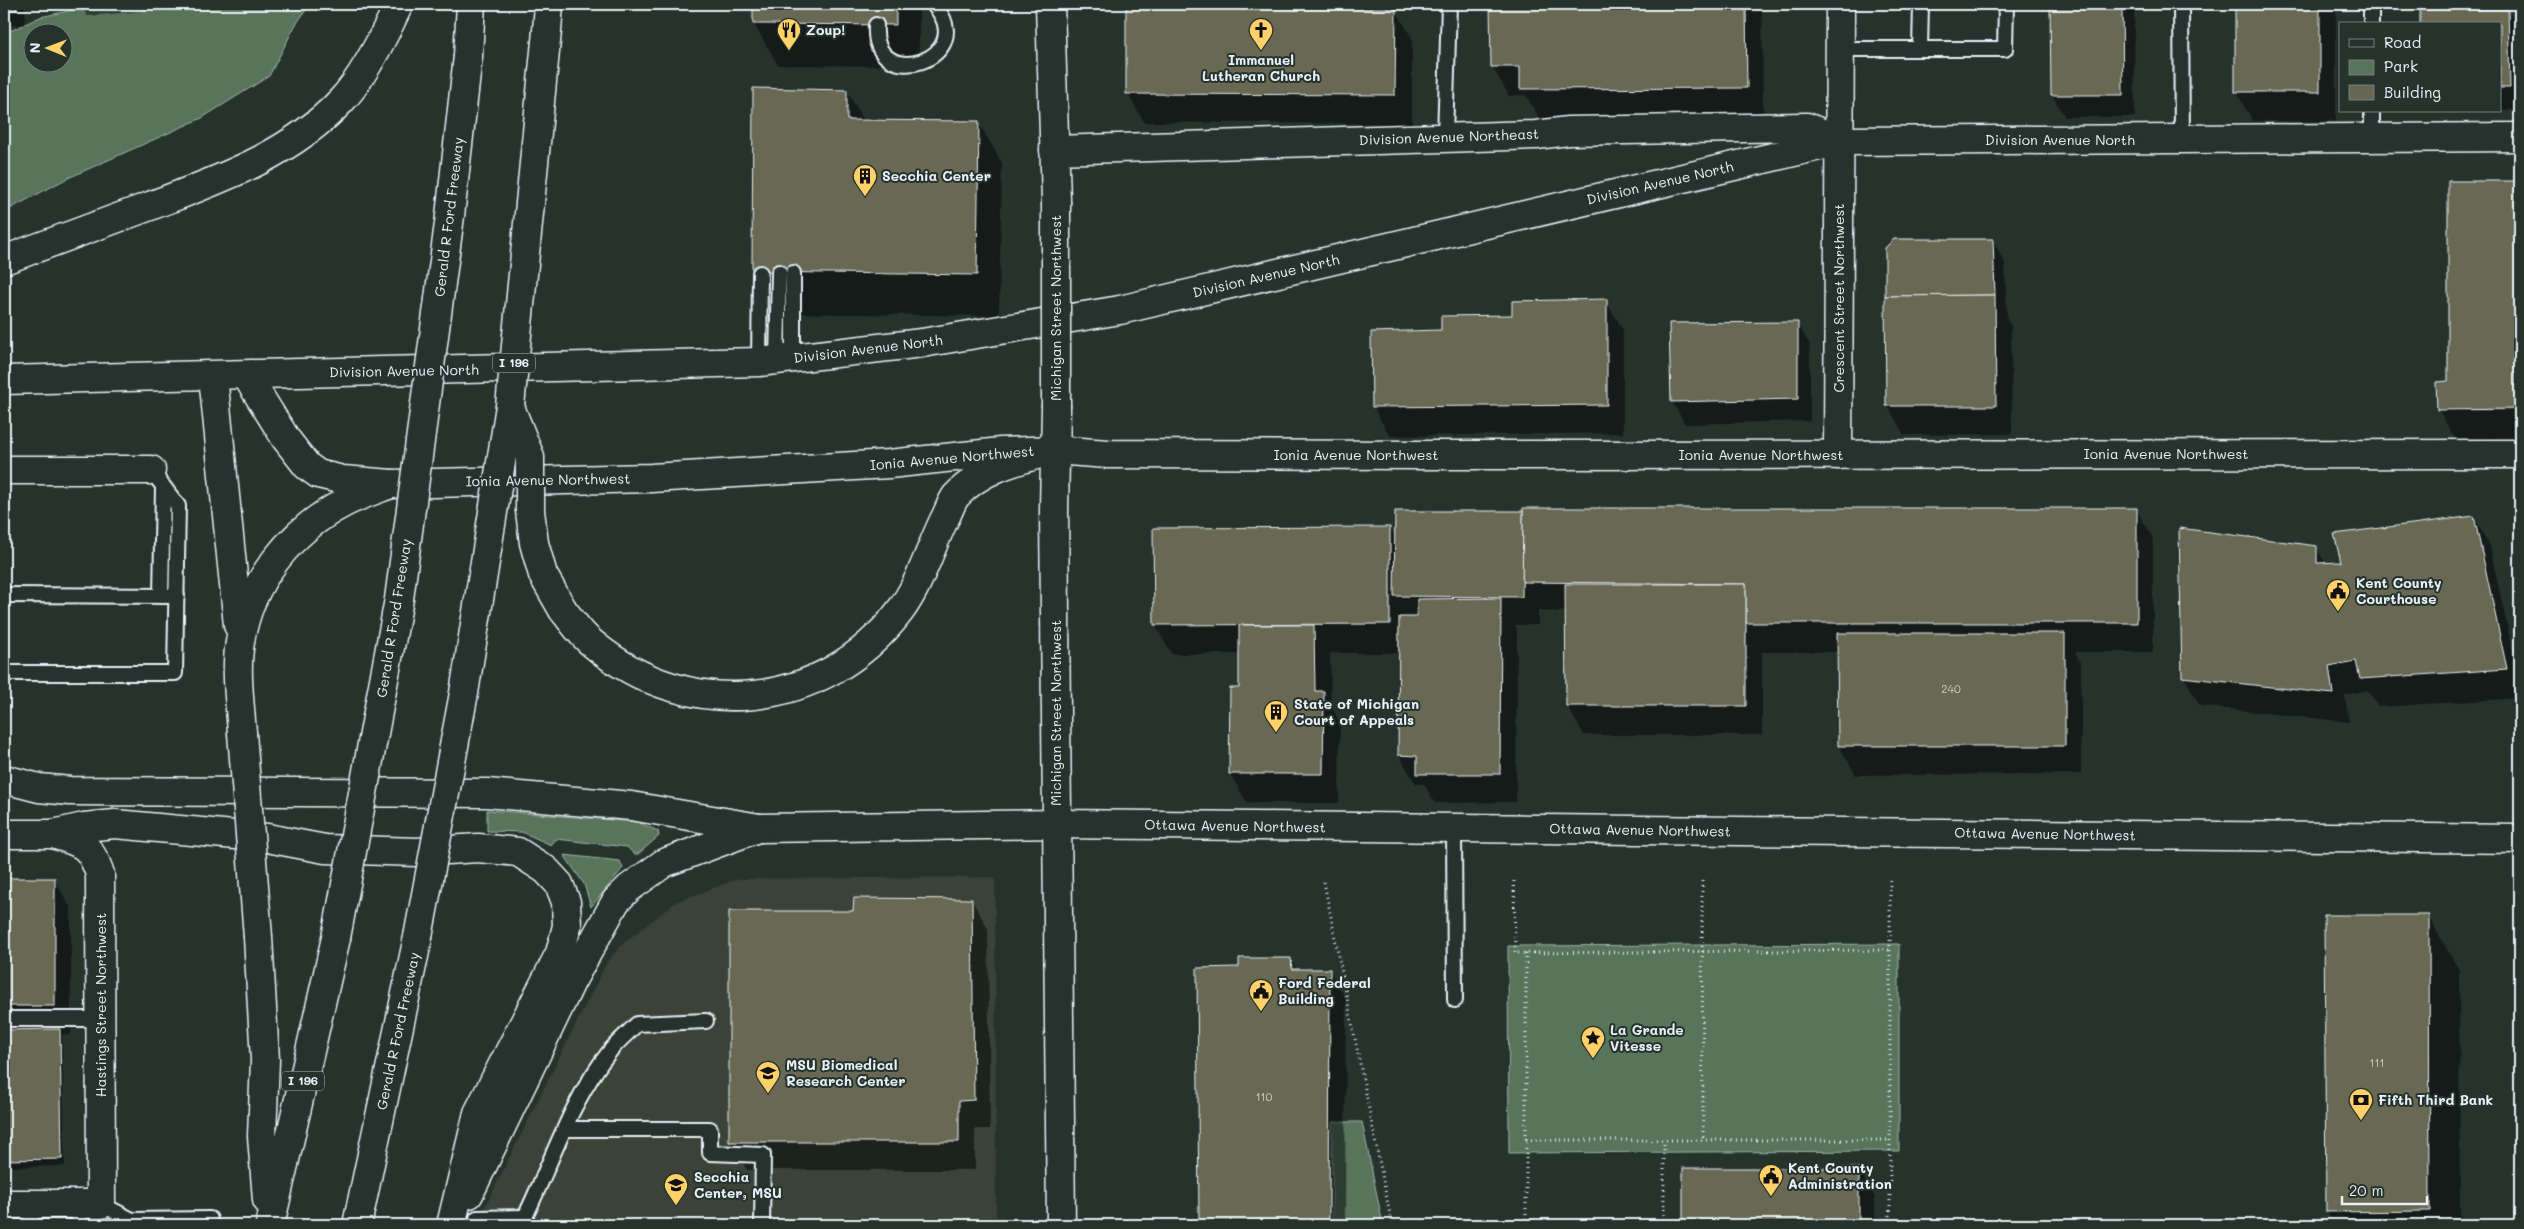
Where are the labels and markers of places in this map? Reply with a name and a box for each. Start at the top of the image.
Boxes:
restaurant icon: Zoup! [776,17,802,51]
church icon: Immanuel Lutheran Church [1248,17,1274,51]
place label: Zoup! [806,20,845,39]
place label: Immanuel Lutheran Church [1202,50,1320,85]
building icon: Secchia Center [852,163,878,197]
place label: Secchia Center [882,166,991,185]
place label: Kent County Courthouse [2356,573,2442,608]
public building icon: Kent County Courthouse [2325,578,2351,612]
place label: State of Michigan Court of Appeals [1294,694,1419,729]
building icon: State of Michigan Court of Appeals [1263,699,1289,733]
place label: Ford Federal Building [1278,973,1371,1008]
public building icon: Ford Federal Building [1248,978,1274,1012]
place label: La Grande Vitesse [1610,1020,1684,1055]
place icon: La Grande Vitesse [1580,1025,1606,1059]
place label: MSU Biomedical Research Center [786,1055,906,1090]
school or university icon: MSU Biomedical Research Center [755,1060,781,1094]
bank icon: Fifth Third Bank [2348,1087,2374,1121]
place label: Fifth Third Bank [2378,1090,2493,1109]
place label: Kent County Administration [1788,1158,1892,1193]
public building icon: Kent County Administration [1758,1163,1784,1197]
place label: Secchia Center, MSU [694,1167,782,1202]
school or university icon: Secchia Center, MSU [663,1172,689,1206]

